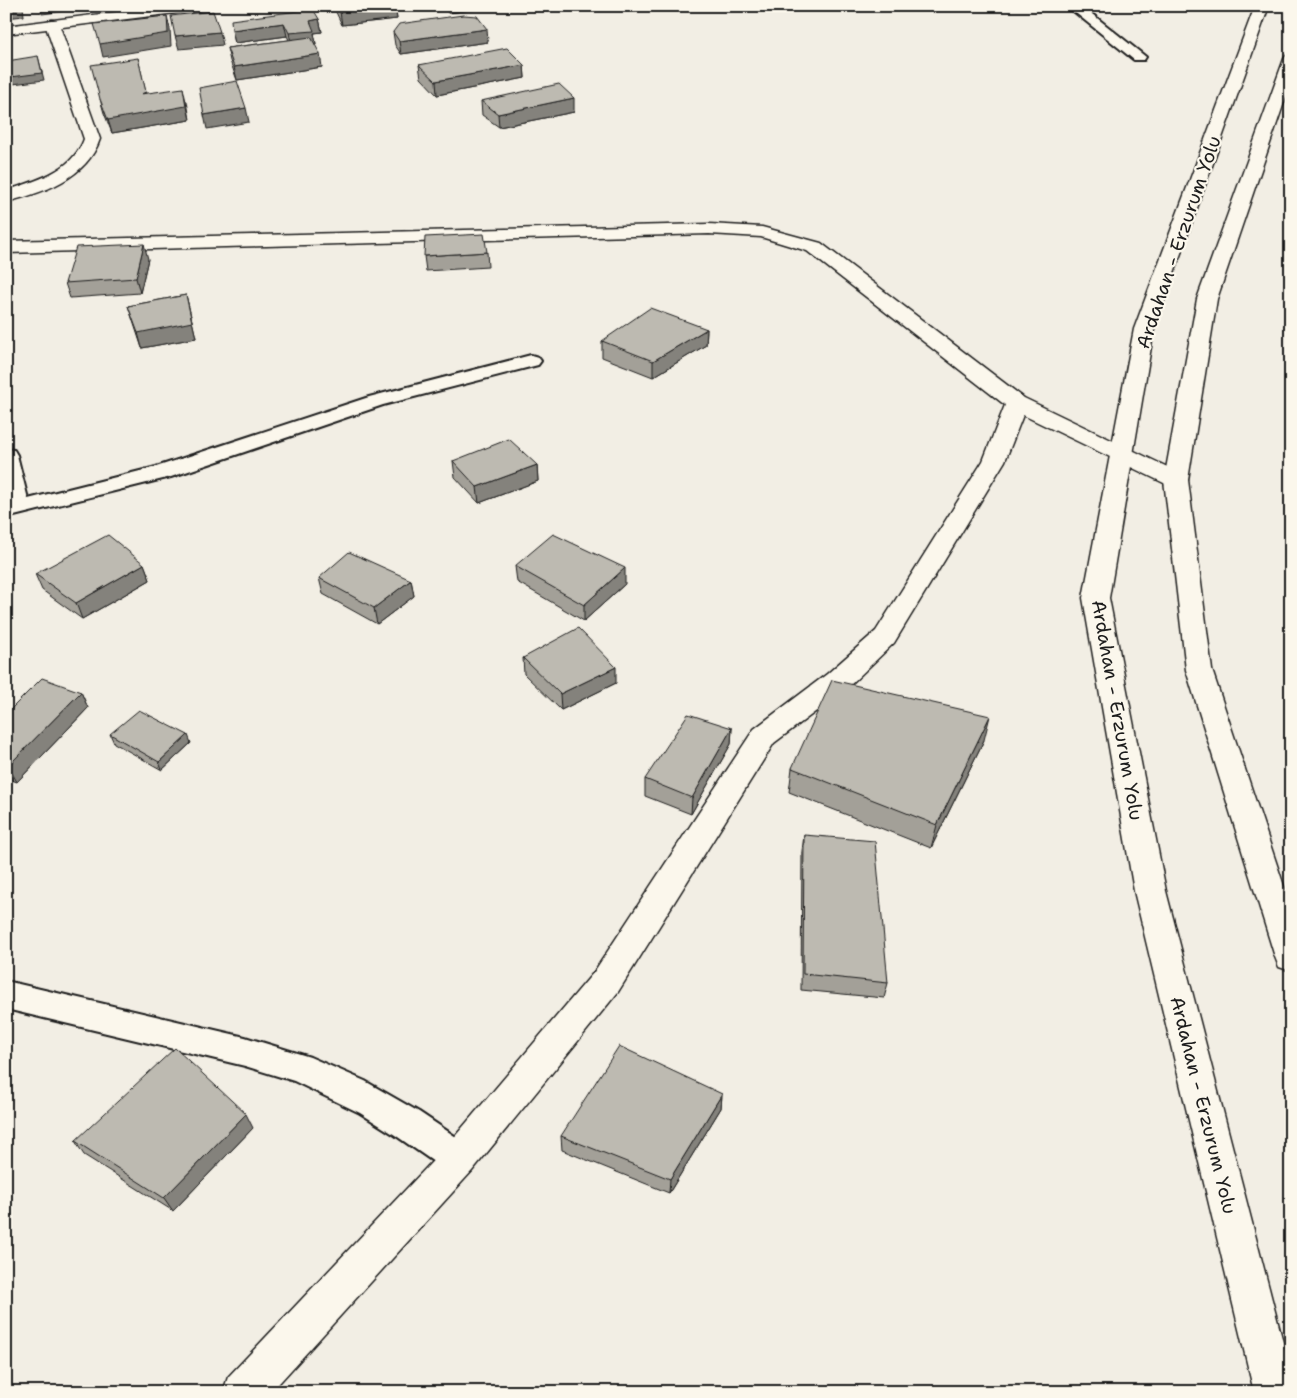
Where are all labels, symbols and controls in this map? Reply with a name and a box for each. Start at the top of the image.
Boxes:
street label: Ardahan - Erzurum Yolu [1130,132,1227,352]
street label: Ardahan - Erzurum Yolu [1086,598,1149,822]
street label: Ardahan - Erzurum Yolu [1164,994,1243,1217]

